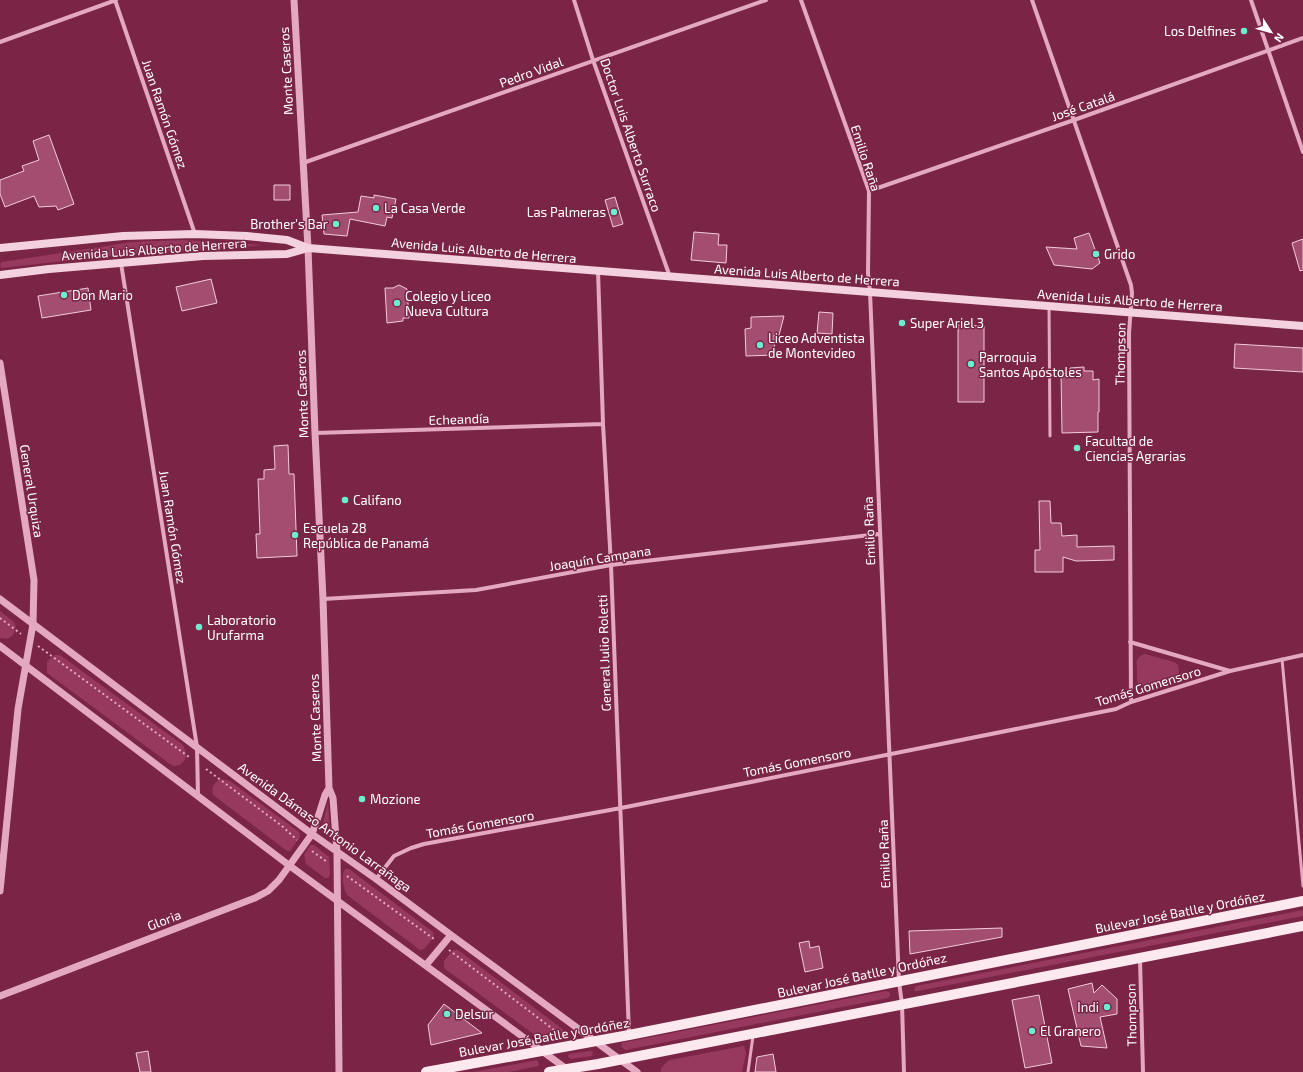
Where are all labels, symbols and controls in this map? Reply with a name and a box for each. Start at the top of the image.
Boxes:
north arrow [1251,12,1291,52]
place label: Los Delfines [1164,23,1236,39]
street label: Monte Caseros [276,26,296,116]
marker: Los Delfines [1239,26,1249,36]
text: N [1272,31,1287,45]
street label: Pedro Vidal [497,53,565,91]
street label: Doctor Luis Alberto Surraco [597,56,665,214]
street label: Juan Ramón Gómez [139,57,191,171]
street label: José Catalá [1049,88,1117,124]
street label: Emilio Raña [848,123,884,193]
place label: La Casa Verde [384,200,466,216]
marker: La Casa Verde [371,203,381,213]
place label: Las Palmeras [527,204,606,220]
marker: Las Palmeras [609,207,619,217]
place label: Brother's Bar [250,216,328,232]
marker: Brother's Bar [331,219,341,229]
street label: Avenida Luis Alberto de Herrera [391,234,577,266]
street label: Avenida Luis Alberto de Herrera [61,235,247,263]
place label: Grido [1104,246,1135,262]
marker: Grido [1091,249,1101,259]
street label: Avenida Luis Alberto de Herrera [714,261,900,289]
street label: Avenida Luis Alberto de Herrera [1037,286,1223,314]
place label: Don Mario [72,287,133,303]
place label: Colegio y Liceo Nueva Cultura [405,288,491,319]
marker: Don Mario [59,290,69,300]
marker: Colegio y Liceo Nueva Cultura [392,298,402,308]
place label: Super Ariel 3 [910,315,984,331]
marker: Super Ariel 3 [897,318,907,328]
street label: Thompson [1111,322,1129,386]
place label: Liceo Adventista de Montevideo [768,330,865,361]
marker: Liceo Adventista de Montevideo [755,340,765,350]
place label: Parroquia Santos Apóstoles [979,349,1082,380]
street label: Monte Caseros [292,350,312,438]
marker: Parroquia Santos Apóstoles [966,359,976,369]
street label: Echeandía [428,410,490,428]
place label: Facultad de Ciencias Agrarias [1085,433,1186,464]
street label: General Urquiza [17,443,47,539]
marker: Facultad de Ciencias Agrarias [1072,443,1082,453]
street label: Juan Ramón Gómez [156,469,190,585]
place label: Califano [353,492,402,508]
marker: Califano [340,495,350,505]
street label: Emilio Raña [860,496,878,566]
place label: Escuela 28 República de Panamá [303,520,429,551]
marker: Escuela 28 República de Panamá [290,530,300,540]
street label: Joaquín Campana [548,542,652,574]
street label: General Julio Roletti [594,594,614,712]
place label: Laboratorio Urufarma [207,612,276,643]
marker: Laboratorio Urufarma [194,622,204,632]
street label: Tomás Gomensoro [1093,662,1203,710]
street label: Monte Caseros [305,674,325,762]
street label: Tomás Gomensoro [742,744,852,780]
street label: Avenida Dámaso Antonio Larrañaga [235,759,415,895]
place label: Mozione [370,791,421,807]
marker: Mozione [357,794,367,804]
street label: Tomás Gomensoro [425,807,535,841]
street label: Emilio Raña [875,819,893,889]
street label: Bulevar José Batlle y Ordóñez [1094,888,1266,936]
street label: Gloria [145,906,183,934]
street label: Bulevar José Batlle y Ordóñez [776,949,948,1001]
street label: Thompson [1122,983,1140,1047]
place label: Indi [1077,999,1099,1015]
marker: Indi [1102,1002,1112,1012]
place label: Delsur [455,1006,494,1022]
marker: Delsur [442,1009,452,1019]
street label: Bulevar José Batlle y Ordóñez [458,1014,630,1060]
place label: El Granero [1040,1023,1101,1039]
marker: El Granero [1027,1026,1037,1036]

